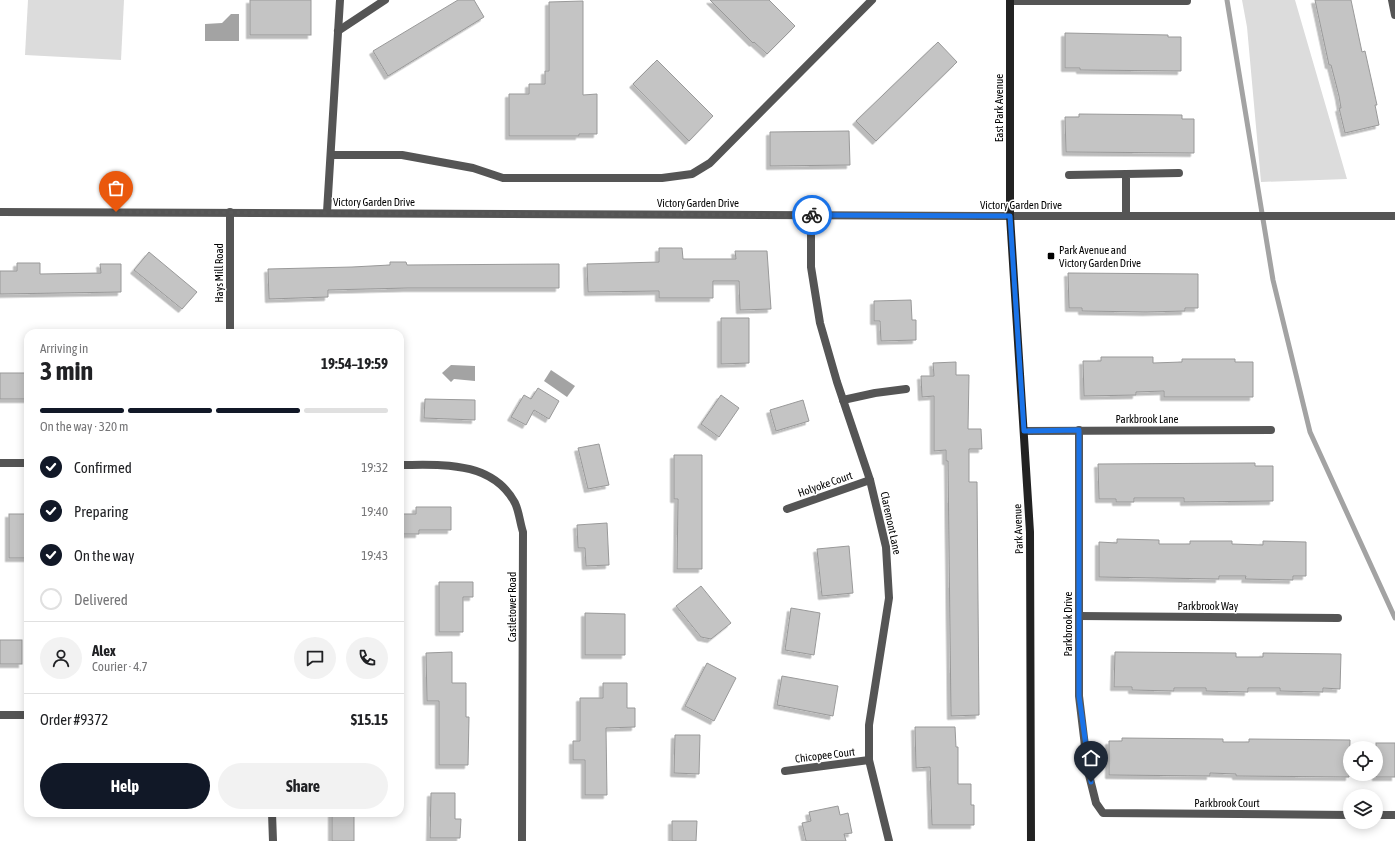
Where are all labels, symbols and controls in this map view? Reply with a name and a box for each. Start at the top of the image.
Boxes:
street label: East Park Avenue [993,74,1005,142]
pin [99,171,133,212]
icon: bag [105,177,127,199]
courier [792,195,832,235]
street label: Victory Garden Drive [333,196,415,208]
street label: Victory Garden Drive [657,197,739,209]
street label: Victory Garden Drive [980,199,1062,211]
icon: bike [801,204,823,226]
street label: Hays Mill Road [213,243,225,303]
place label: Park Avenue and Victory Garden Drive [1059,244,1141,269]
marker: Park Avenue and Victory Garden Drive [1046,251,1056,261]
text: Arriving in [40,341,88,356]
text: 19:54–19:59 [321,355,388,372]
text: 3 min [40,356,93,386]
street label: Parkbrook Lane [1115,413,1179,425]
text: On the way · 320 m [40,419,128,434]
icon: check [40,456,62,478]
text: Confirmed [74,459,132,476]
text: 19:32 [361,460,388,475]
street label: Holyoke Court [796,469,854,499]
street label: Claremont Lane [878,490,904,556]
icon: check [40,500,62,522]
text: Preparing [74,503,128,520]
text: 19:40 [361,504,388,519]
street label: Park Avenue [1011,504,1025,554]
icon: check [40,544,62,566]
text: On the way [74,547,135,564]
text: 19:43 [361,548,388,563]
street label: Castletower Road [506,572,518,642]
text: Delivered [74,591,128,608]
street label: Parkbrook Drive [1062,592,1074,656]
street label: Parkbrook Way [1178,600,1239,612]
button: person [40,637,82,679]
button: chat [294,637,336,679]
button: phone [346,637,388,679]
text: Alex [92,642,116,659]
text: Courier · 4.7 [92,659,148,674]
text: Order #9372 [40,711,108,728]
text: $15.15 [351,711,388,728]
pin [1074,741,1108,782]
map controls [1343,741,1383,829]
button: locate [1343,741,1383,781]
street label: Chicopee Court [794,745,856,765]
icon: home [1080,747,1102,769]
button: Help [40,763,210,809]
button: Share [218,763,388,809]
button: layers [1343,789,1383,829]
street label: Parkbrook Court [1194,797,1260,809]

